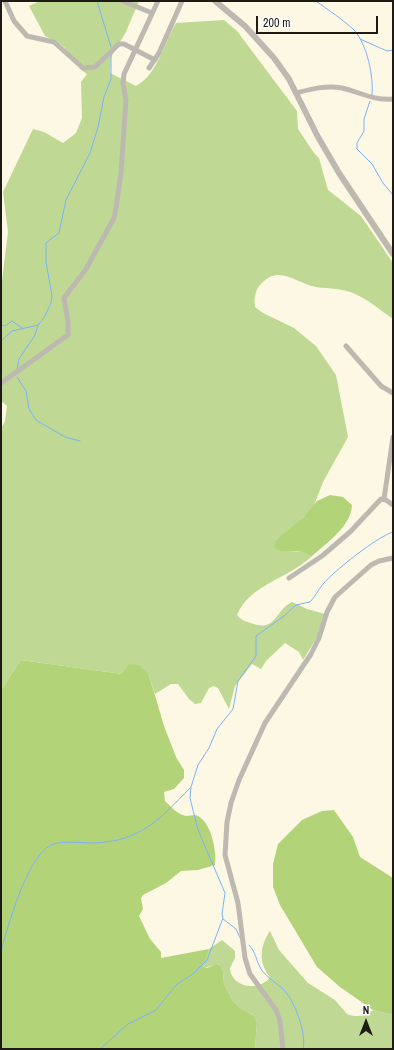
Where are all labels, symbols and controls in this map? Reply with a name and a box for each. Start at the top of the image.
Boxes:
scale bar [258,8,380,34]
text: 200 m [263,15,290,31]
north arrow [346,1002,386,1042]
text: N [363,1003,369,1017]

